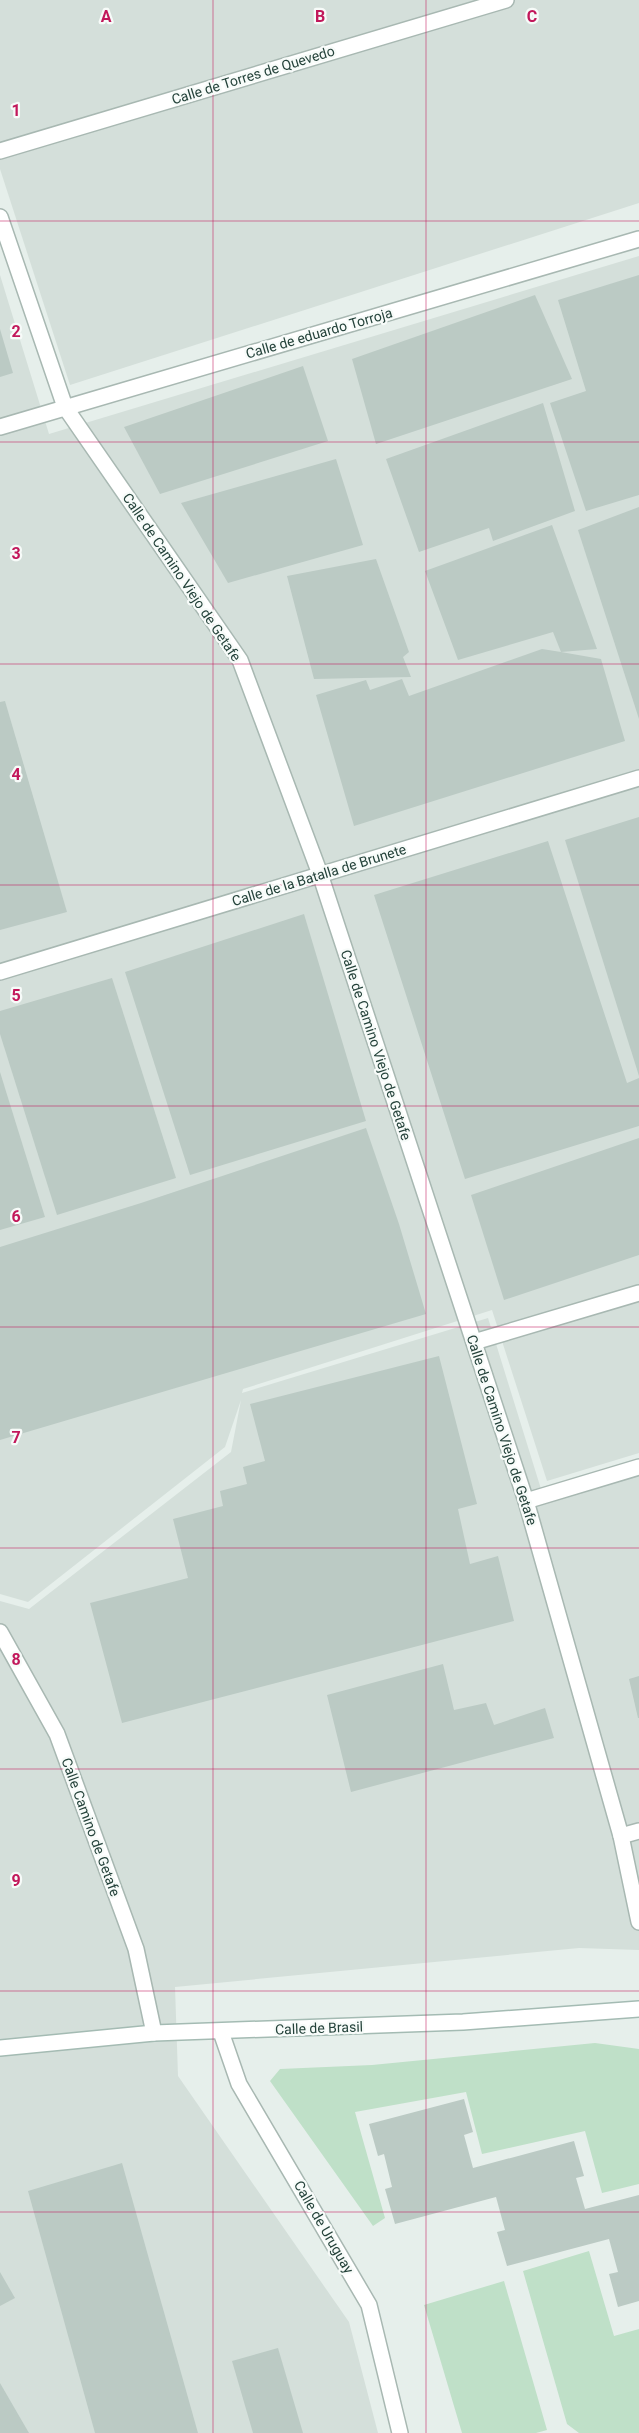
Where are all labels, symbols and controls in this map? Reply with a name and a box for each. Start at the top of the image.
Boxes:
text: A [101,7,112,26]
text: B [315,7,325,26]
text: C [527,7,537,26]
street label: Calle de Torres de Quevedo [170,43,336,107]
text: 1 [11,101,21,120]
street label: Calle de eduardo Torroja [244,304,394,362]
text: 2 [11,322,21,341]
street label: Calle de Camino Viejo de Getafe [120,490,244,664]
text: 3 [11,544,21,563]
text: 4 [11,765,21,784]
street label: Calle de la Batalla de Brunete [230,841,408,909]
street label: Calle de Camino Viejo de Getafe [338,948,414,1142]
text: 5 [11,986,21,1005]
text: 6 [11,1207,21,1226]
street label: Calle de Camino Viejo de Getafe [464,1333,540,1527]
text: 7 [11,1428,21,1447]
text: 8 [11,1650,21,1669]
street label: Calle Camino de Getafe [58,1756,124,1898]
text: 9 [11,1871,21,1890]
street label: Calle de Brasil [275,2018,363,2038]
street label: Calle de Uruguay [291,2178,357,2277]

